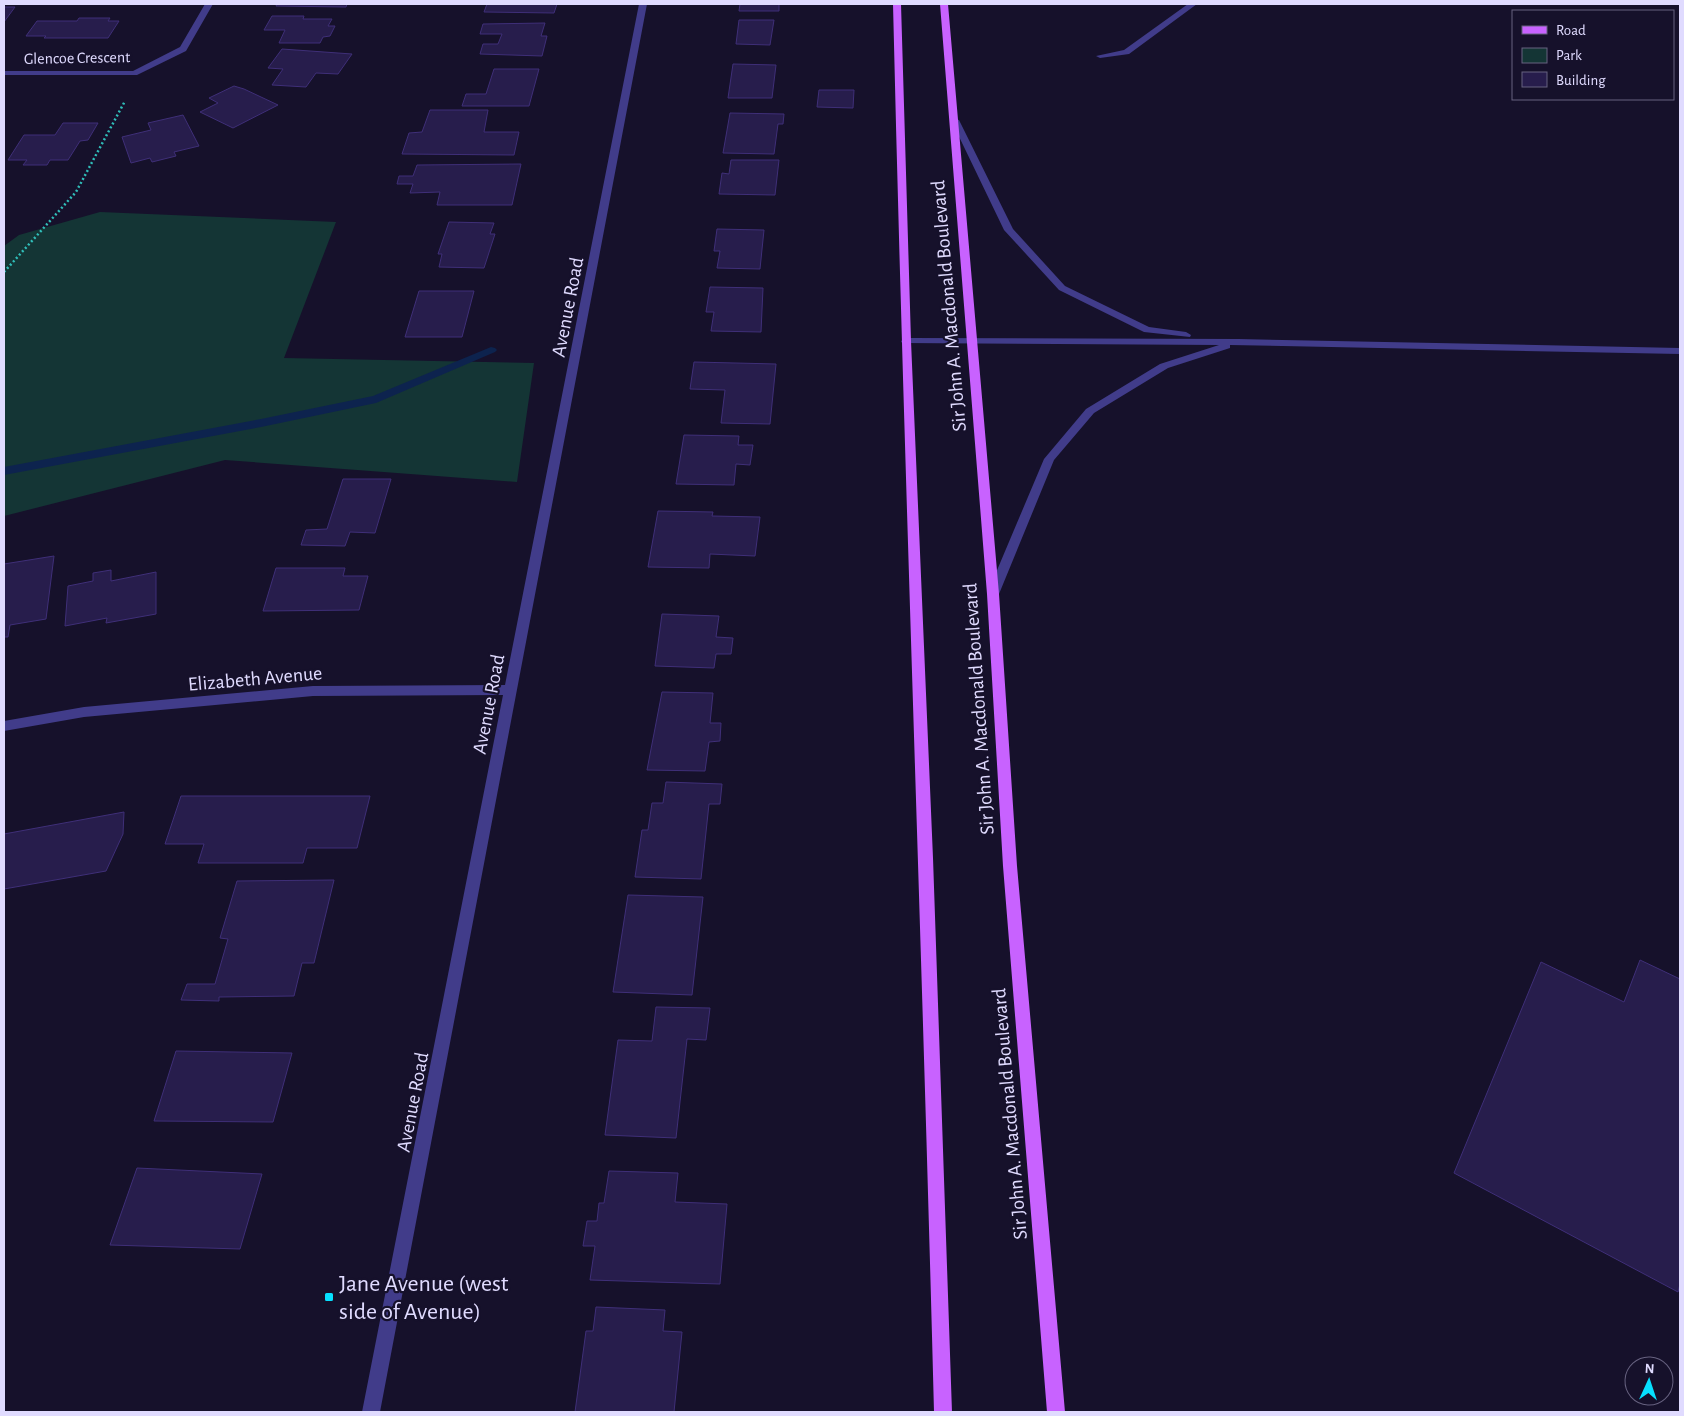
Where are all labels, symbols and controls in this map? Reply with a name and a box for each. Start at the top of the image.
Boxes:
legend [1512,10,1674,100]
text: Road [1556,23,1586,38]
text: Park [1556,48,1582,63]
street label: Glencoe Crescent [24,49,130,67]
text: Building [1556,73,1606,88]
street label: Sir John A. Macdonald Boulevard [928,179,970,432]
street label: Avenue Road [548,256,587,359]
street label: Sir John A. Macdonald Boulevard [960,582,998,835]
street label: Avenue Road [469,653,508,756]
street label: Elizabeth Avenue [187,663,323,695]
street label: Sir John A. Macdonald Boulevard [989,987,1031,1240]
street label: Avenue Road [393,1051,432,1154]
place label: Jane Avenue (west side of Avenue) [339,1272,509,1324]
marker: Jane Avenue (west side of Avenue) [323,1291,335,1303]
north arrow [1624,1356,1674,1406]
text: N [1644,1362,1655,1376]

